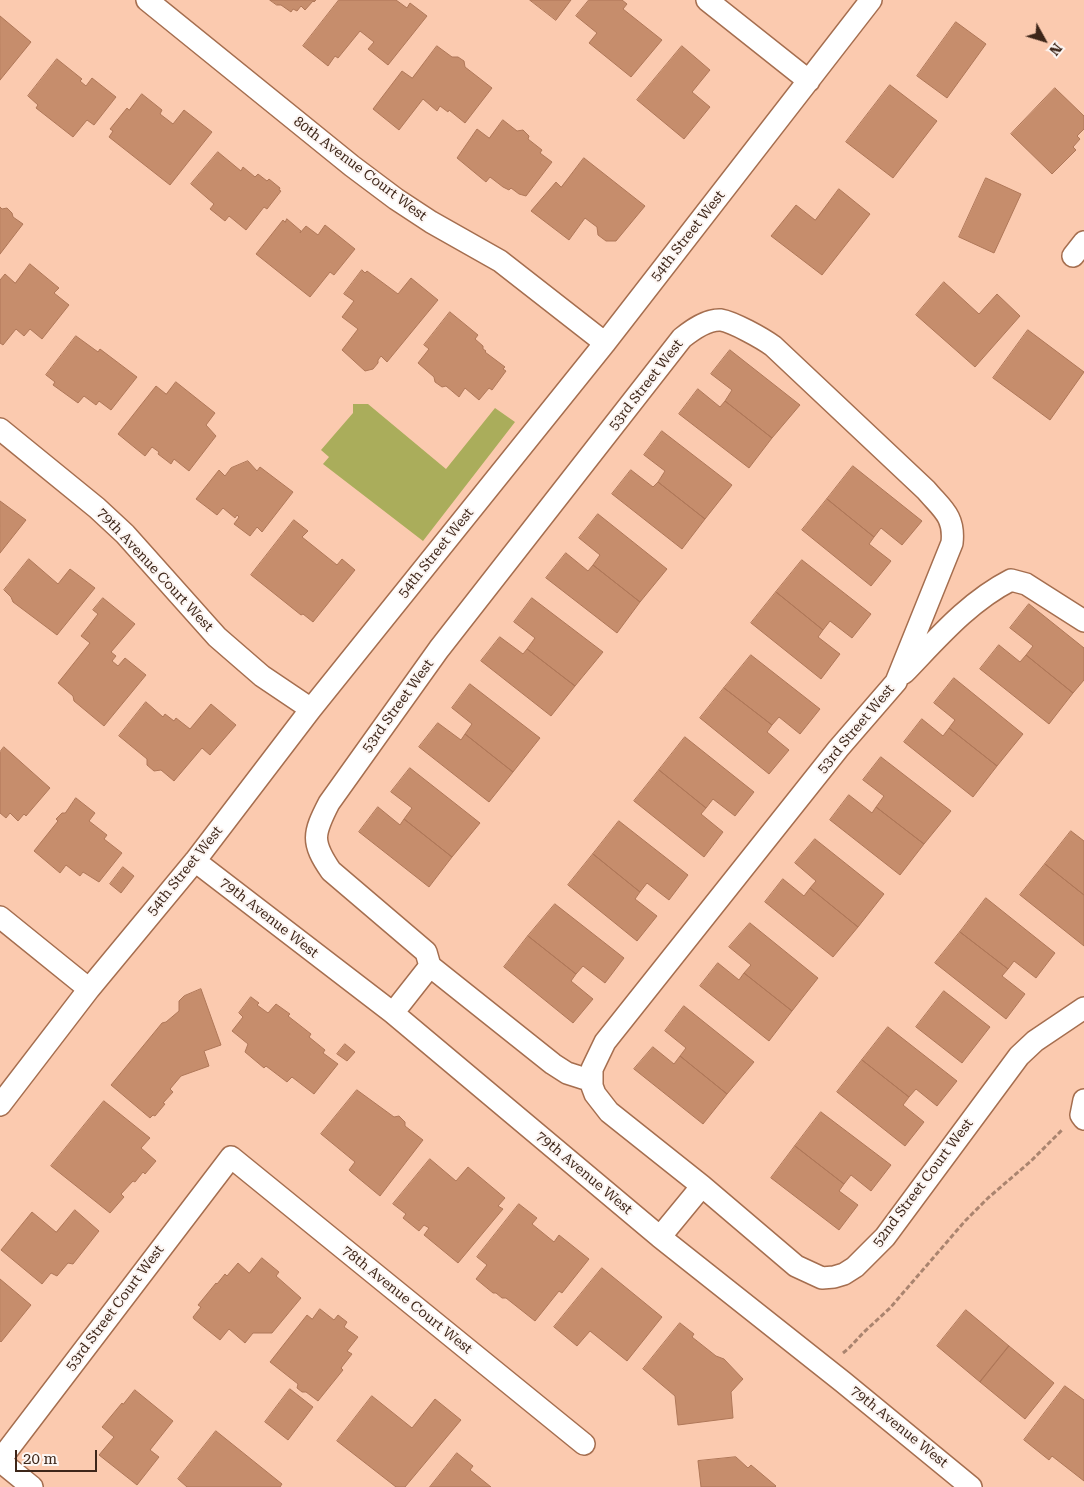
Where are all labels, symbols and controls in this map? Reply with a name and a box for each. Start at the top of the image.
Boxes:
north arrow [1019,15,1069,65]
text: N [1046,40,1065,59]
street label: 80th Avenue Court West [290,113,430,225]
street label: 54th Street West [647,187,729,285]
street label: 53rd Street West [605,336,687,434]
street label: 79th Avenue Court West [93,505,217,635]
street label: 54th Street West [395,505,477,601]
street label: 53rd Street West [359,656,437,756]
street label: 53rd Street West [814,681,898,777]
street label: 54th Street West [144,823,226,919]
street label: 79th Avenue West [216,874,322,962]
street label: 52nd Street Court West [869,1116,977,1250]
street label: 79th Avenue West [532,1128,636,1218]
street label: 53rd Street Court West [62,1242,168,1374]
street label: 78th Avenue Court West [339,1242,475,1358]
street label: 79th Avenue West [847,1383,951,1471]
scale bar [18,1440,100,1472]
text: 20 m [23,1450,57,1468]

